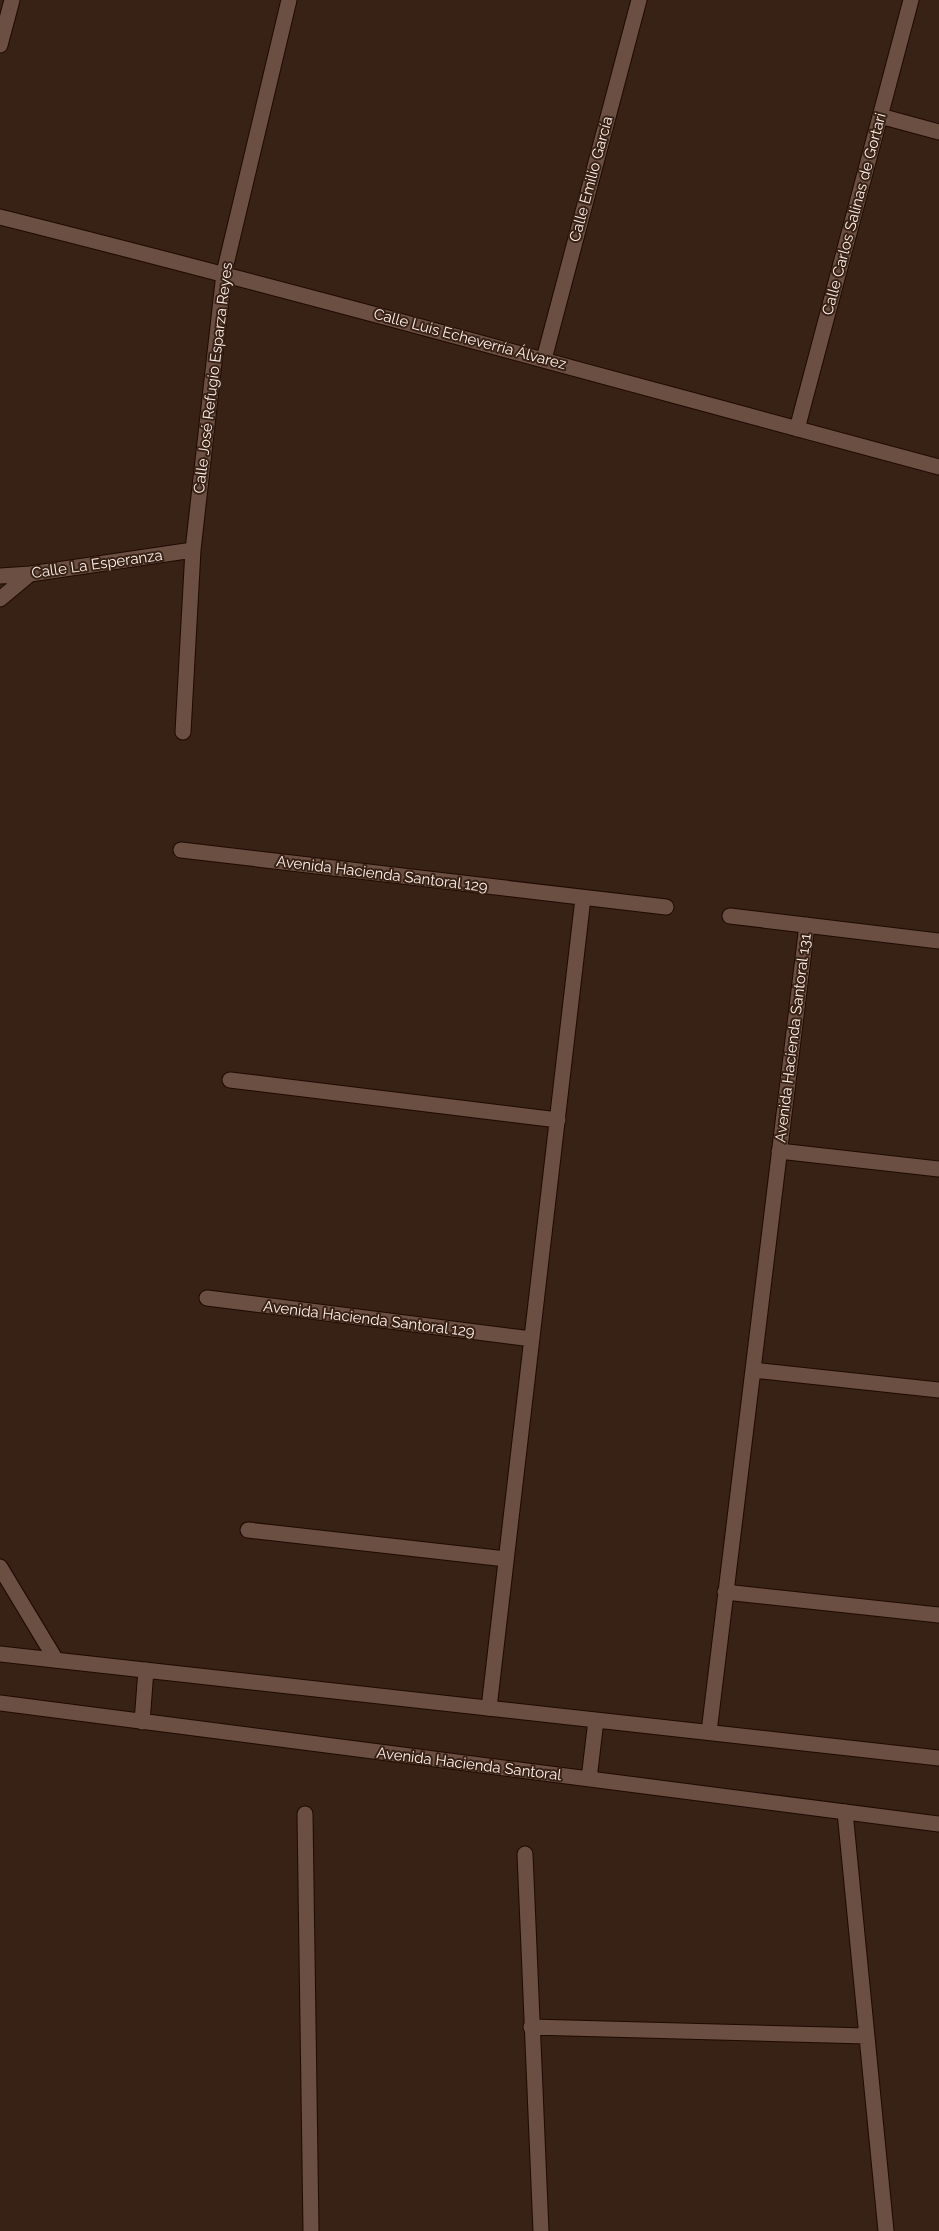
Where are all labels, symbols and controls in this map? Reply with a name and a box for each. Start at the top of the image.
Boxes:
street label: Calle Carlos Salinas de Gortari [818,111,890,317]
street label: Calle Emilio García [566,114,616,244]
street label: Calle José Refugio Esparza Reyes [190,261,236,495]
street label: Calle Luis Echeverría Álvarez [372,305,568,373]
street label: Calle La Esperanza [30,546,164,582]
street label: Avenida Hacienda Santoral 129 [275,852,489,896]
street label: Avenida Hacienda Santoral 131 [771,932,815,1144]
street label: Avenida Hacienda Santoral 129 [262,1297,476,1341]
street label: Avenida Hacienda Santoral [375,1744,563,1784]

